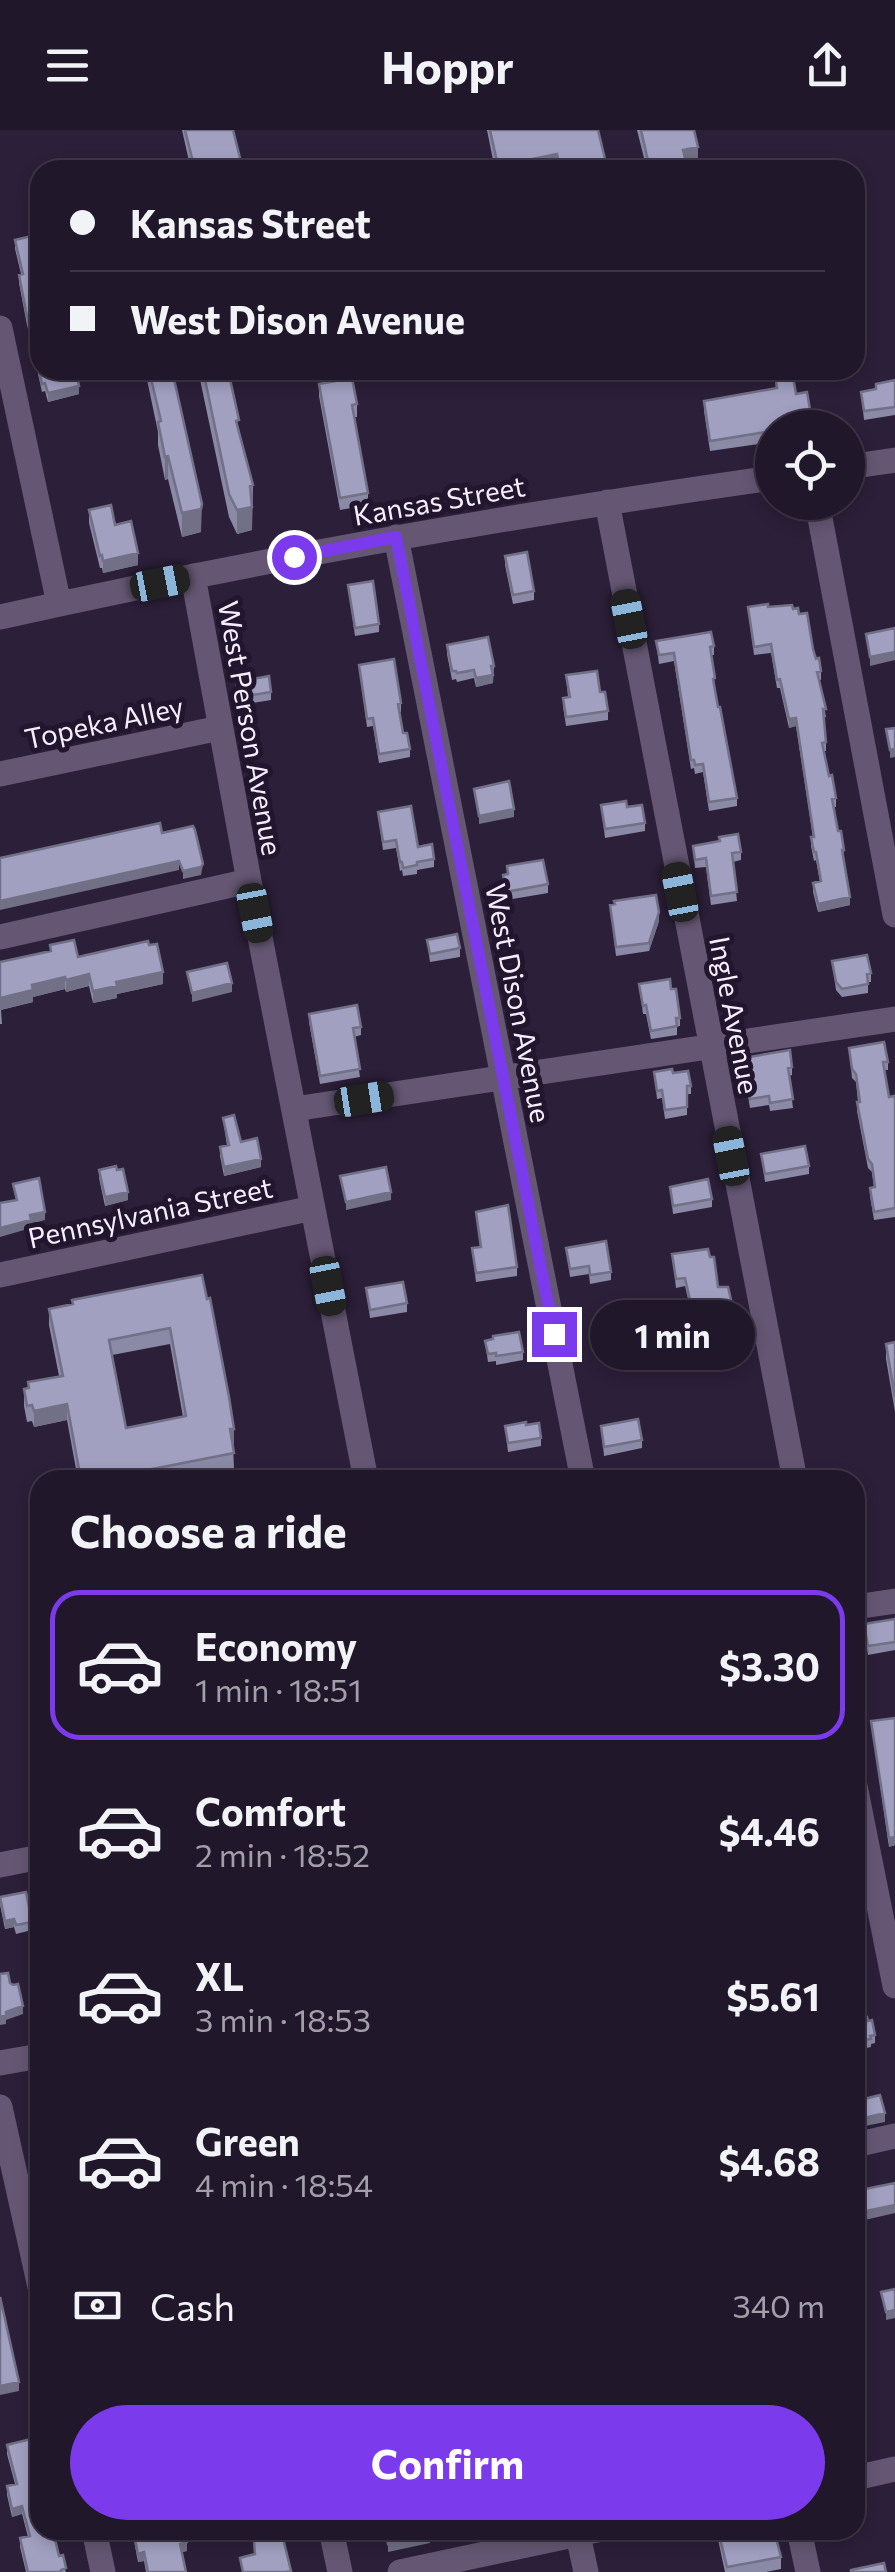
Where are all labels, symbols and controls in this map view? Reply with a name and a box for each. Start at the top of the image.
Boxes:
icon: menu [40,38,95,93]
text: Hoppr [381,38,514,93]
icon: share [800,38,855,93]
text: Kansas Street [130,199,371,246]
text: West Dison Avenue [130,295,465,342]
map controls [755,410,865,520]
button: locate [755,410,865,520]
street label: Kansas Street [350,468,528,532]
route start [272,535,317,580]
car [128,563,192,603]
car [609,587,649,651]
street label: West Person Avenue [212,598,290,858]
street label: Topeka Alley [21,689,187,755]
car [660,860,700,924]
car [235,881,275,945]
street label: West Dison Avenue [479,881,559,1125]
street label: Ingle Avenue [703,933,767,1097]
car [332,1079,396,1119]
car [711,1124,751,1188]
street label: Pennsylvania Street [25,1169,275,1255]
car [308,1254,348,1318]
callout: 1 min [589,1299,754,1369]
route end [532,1312,577,1357]
text: 1 min [635,1315,710,1355]
text: Choose a ride [70,1502,347,1557]
icon: car [75,1620,165,1710]
text: Economy [195,1622,357,1669]
text: $3.30 [719,1642,820,1689]
text: 1 min · 18:51 [195,1669,362,1709]
icon: car [75,1785,165,1875]
text: Comfort [195,1787,346,1834]
text: $4.46 [718,1807,820,1854]
text: 2 min · 18:52 [195,1834,370,1874]
icon: car [75,1950,165,2040]
text: XL [195,1952,244,1999]
text: $5.61 [726,1972,820,2019]
text: 3 min · 18:53 [195,1999,371,2039]
icon: car [75,2115,165,2205]
text: Green [195,2117,300,2164]
text: $4.68 [719,2137,820,2184]
text: 4 min · 18:54 [195,2164,373,2204]
icon: cash [70,2278,125,2333]
text: Cash [150,2282,235,2329]
text: 340 m [733,2285,825,2325]
button: Confirm [70,2405,825,2520]

